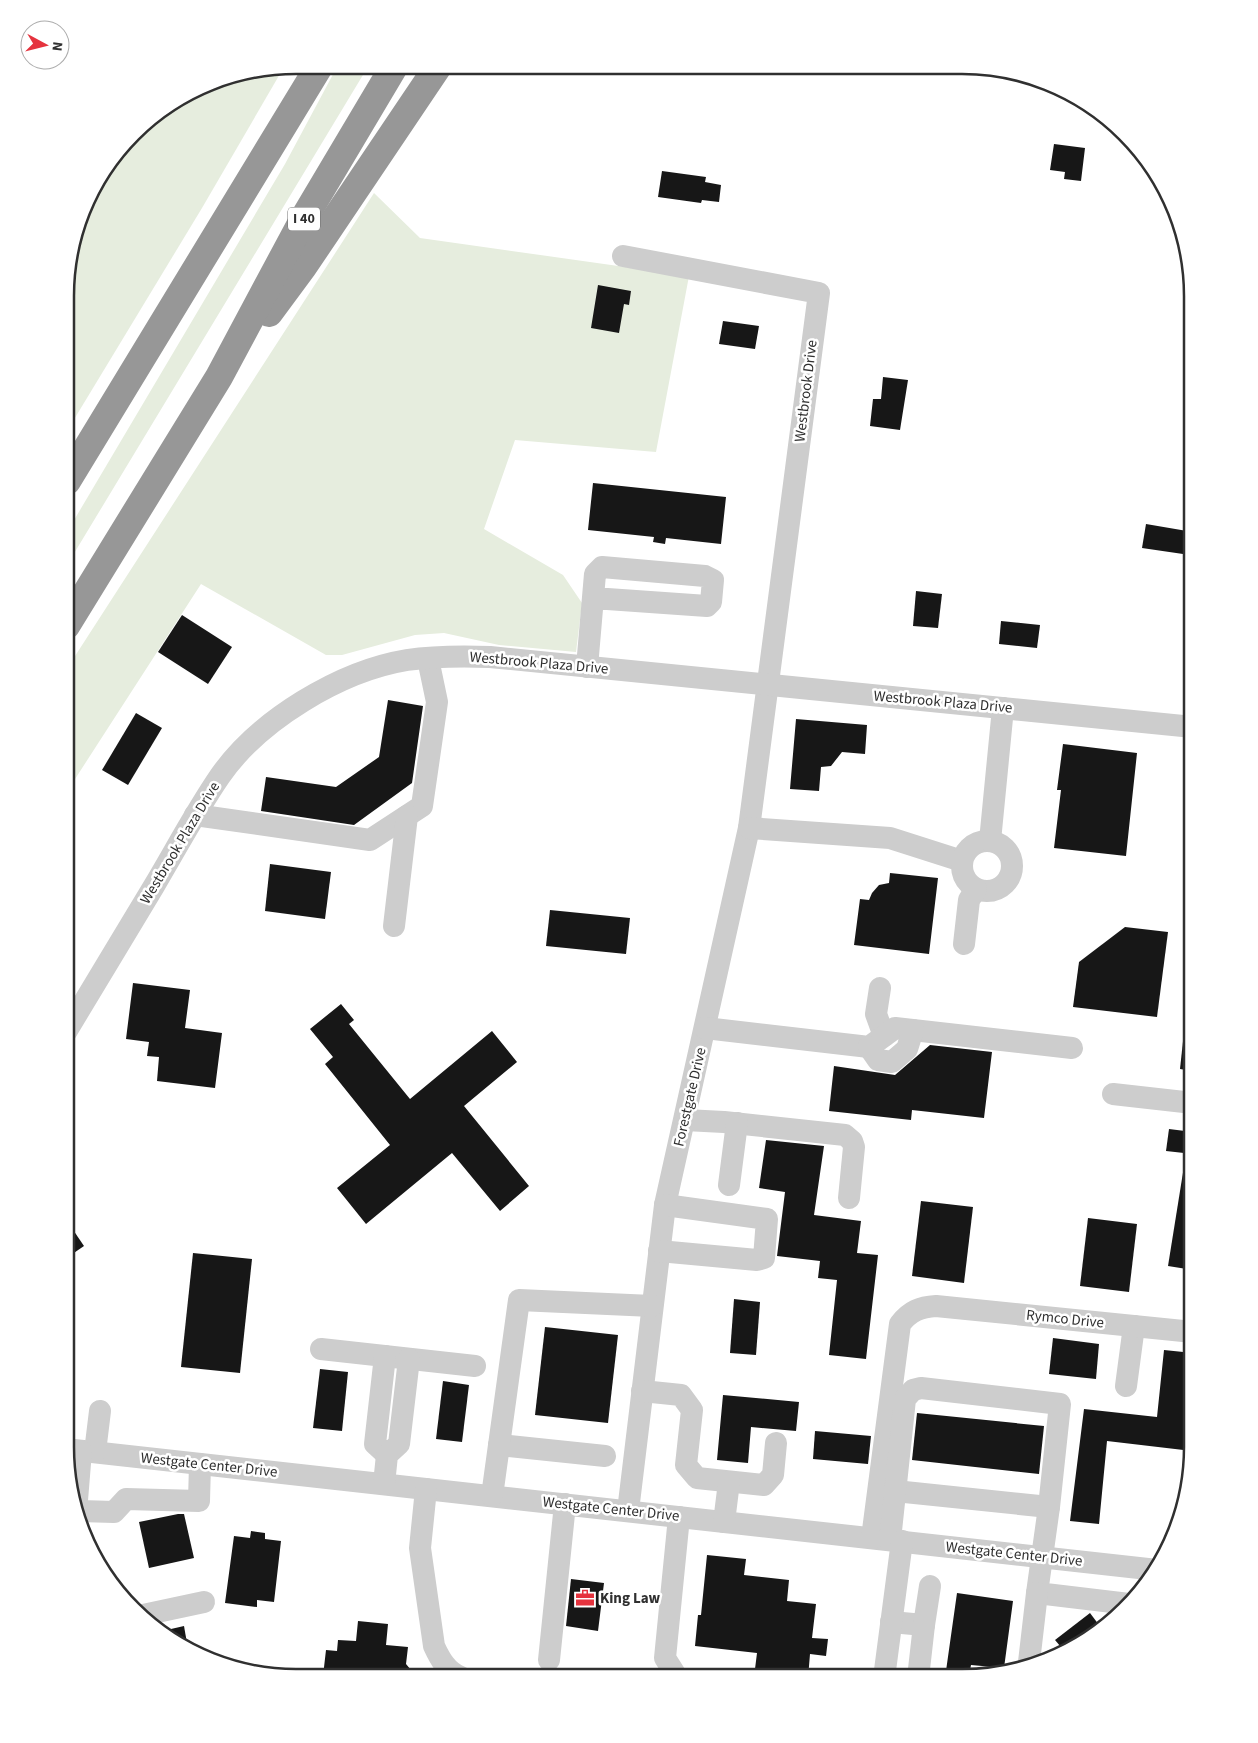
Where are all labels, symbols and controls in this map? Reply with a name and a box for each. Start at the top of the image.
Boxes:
north arrow [20,20,70,70]
text: N [46,41,67,52]
road number: I 40 [288,208,320,230]
street label: Westbrook Drive [789,339,823,443]
street label: Westbrook Plaza Drive [469,646,609,680]
street label: Westbrook Plaza Drive [873,685,1013,719]
street label: Westbrook Plaza Drive [135,778,225,908]
street label: Forestgate Drive [668,1045,712,1149]
street label: Rymco Drive [1025,1304,1105,1334]
street label: Westgate Center Drive [140,1447,278,1483]
street label: Westgate Center Drive [542,1491,680,1527]
street label: Westgate Center Drive [945,1536,1083,1572]
office icon: King Law [574,1587,596,1609]
place label: King Law [600,1588,661,1609]

